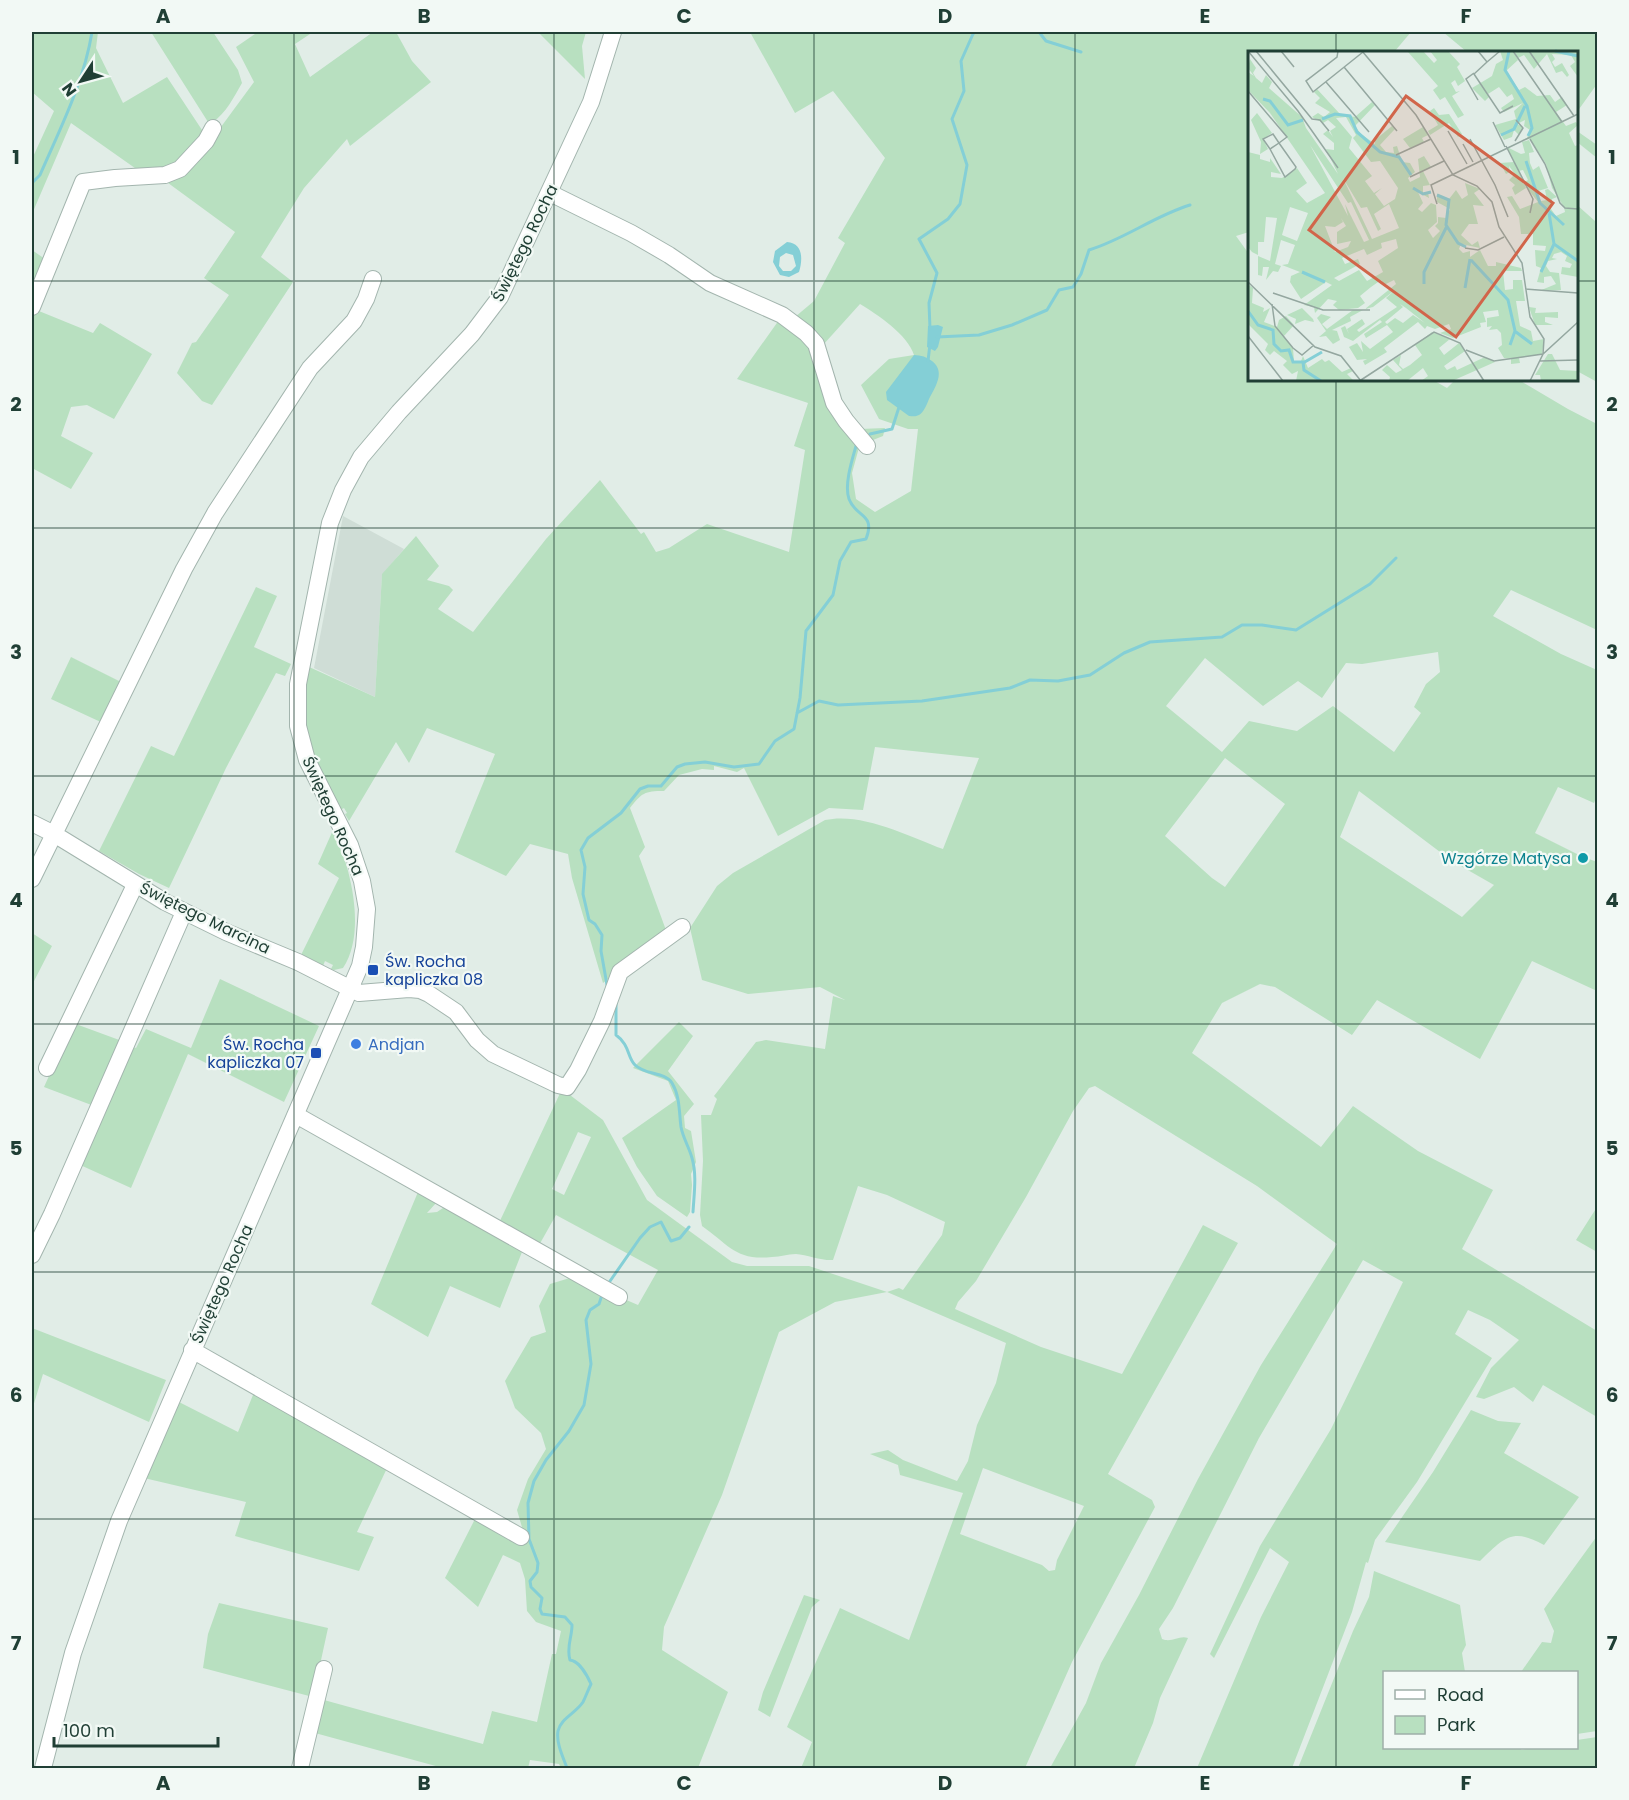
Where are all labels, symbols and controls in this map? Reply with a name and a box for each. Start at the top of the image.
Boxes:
text: A [156,2,171,30]
text: B [417,2,431,30]
text: C [676,2,692,30]
text: D [938,2,952,30]
text: E [1200,2,1210,30]
text: F [1461,2,1472,30]
north arrow [51,51,111,111]
inset map [1248,51,1578,381]
text: N [56,78,82,101]
text: 1 [12,143,20,171]
text: 1 [1608,143,1616,171]
street label: Świętego Rocha [487,180,563,306]
text: 2 [10,390,22,418]
text: 2 [1606,390,1618,418]
text: 3 [10,638,22,666]
text: 3 [1606,638,1618,666]
street label: Świętego Rocha [296,753,370,879]
place label: Wzgórze Matysa [1441,847,1571,870]
marker: Wzgórze Matysa [1576,851,1590,865]
street label: Świętego Marcina [136,876,274,960]
text: 4 [9,886,23,914]
text: 4 [1605,886,1619,914]
place label: Św. Rocha kapliczka 08 [385,950,483,991]
marker: Św. Rocha kapliczka 08 [366,963,380,977]
place label: Św. Rocha kapliczka 07 [207,1033,304,1074]
place label: Andjan [368,1033,425,1056]
marker: Andjan [349,1037,363,1051]
marker: Św. Rocha kapliczka 07 [309,1046,323,1060]
text: 5 [10,1134,23,1162]
text: 5 [1606,1134,1619,1162]
street label: Świętego Rocha [185,1221,259,1347]
text: 6 [10,1381,22,1409]
text: 6 [1606,1381,1618,1409]
text: 7 [11,1629,22,1657]
text: 7 [1607,1629,1618,1657]
legend [1383,1671,1578,1749]
text: Road [1437,1682,1484,1707]
scale bar [54,1710,218,1748]
text: Park [1437,1712,1476,1737]
text: 100 m [63,1718,115,1743]
text: A [156,1769,171,1797]
text: B [417,1769,431,1797]
text: C [676,1769,692,1797]
text: D [938,1769,952,1797]
text: E [1200,1769,1210,1797]
text: F [1461,1769,1472,1797]

